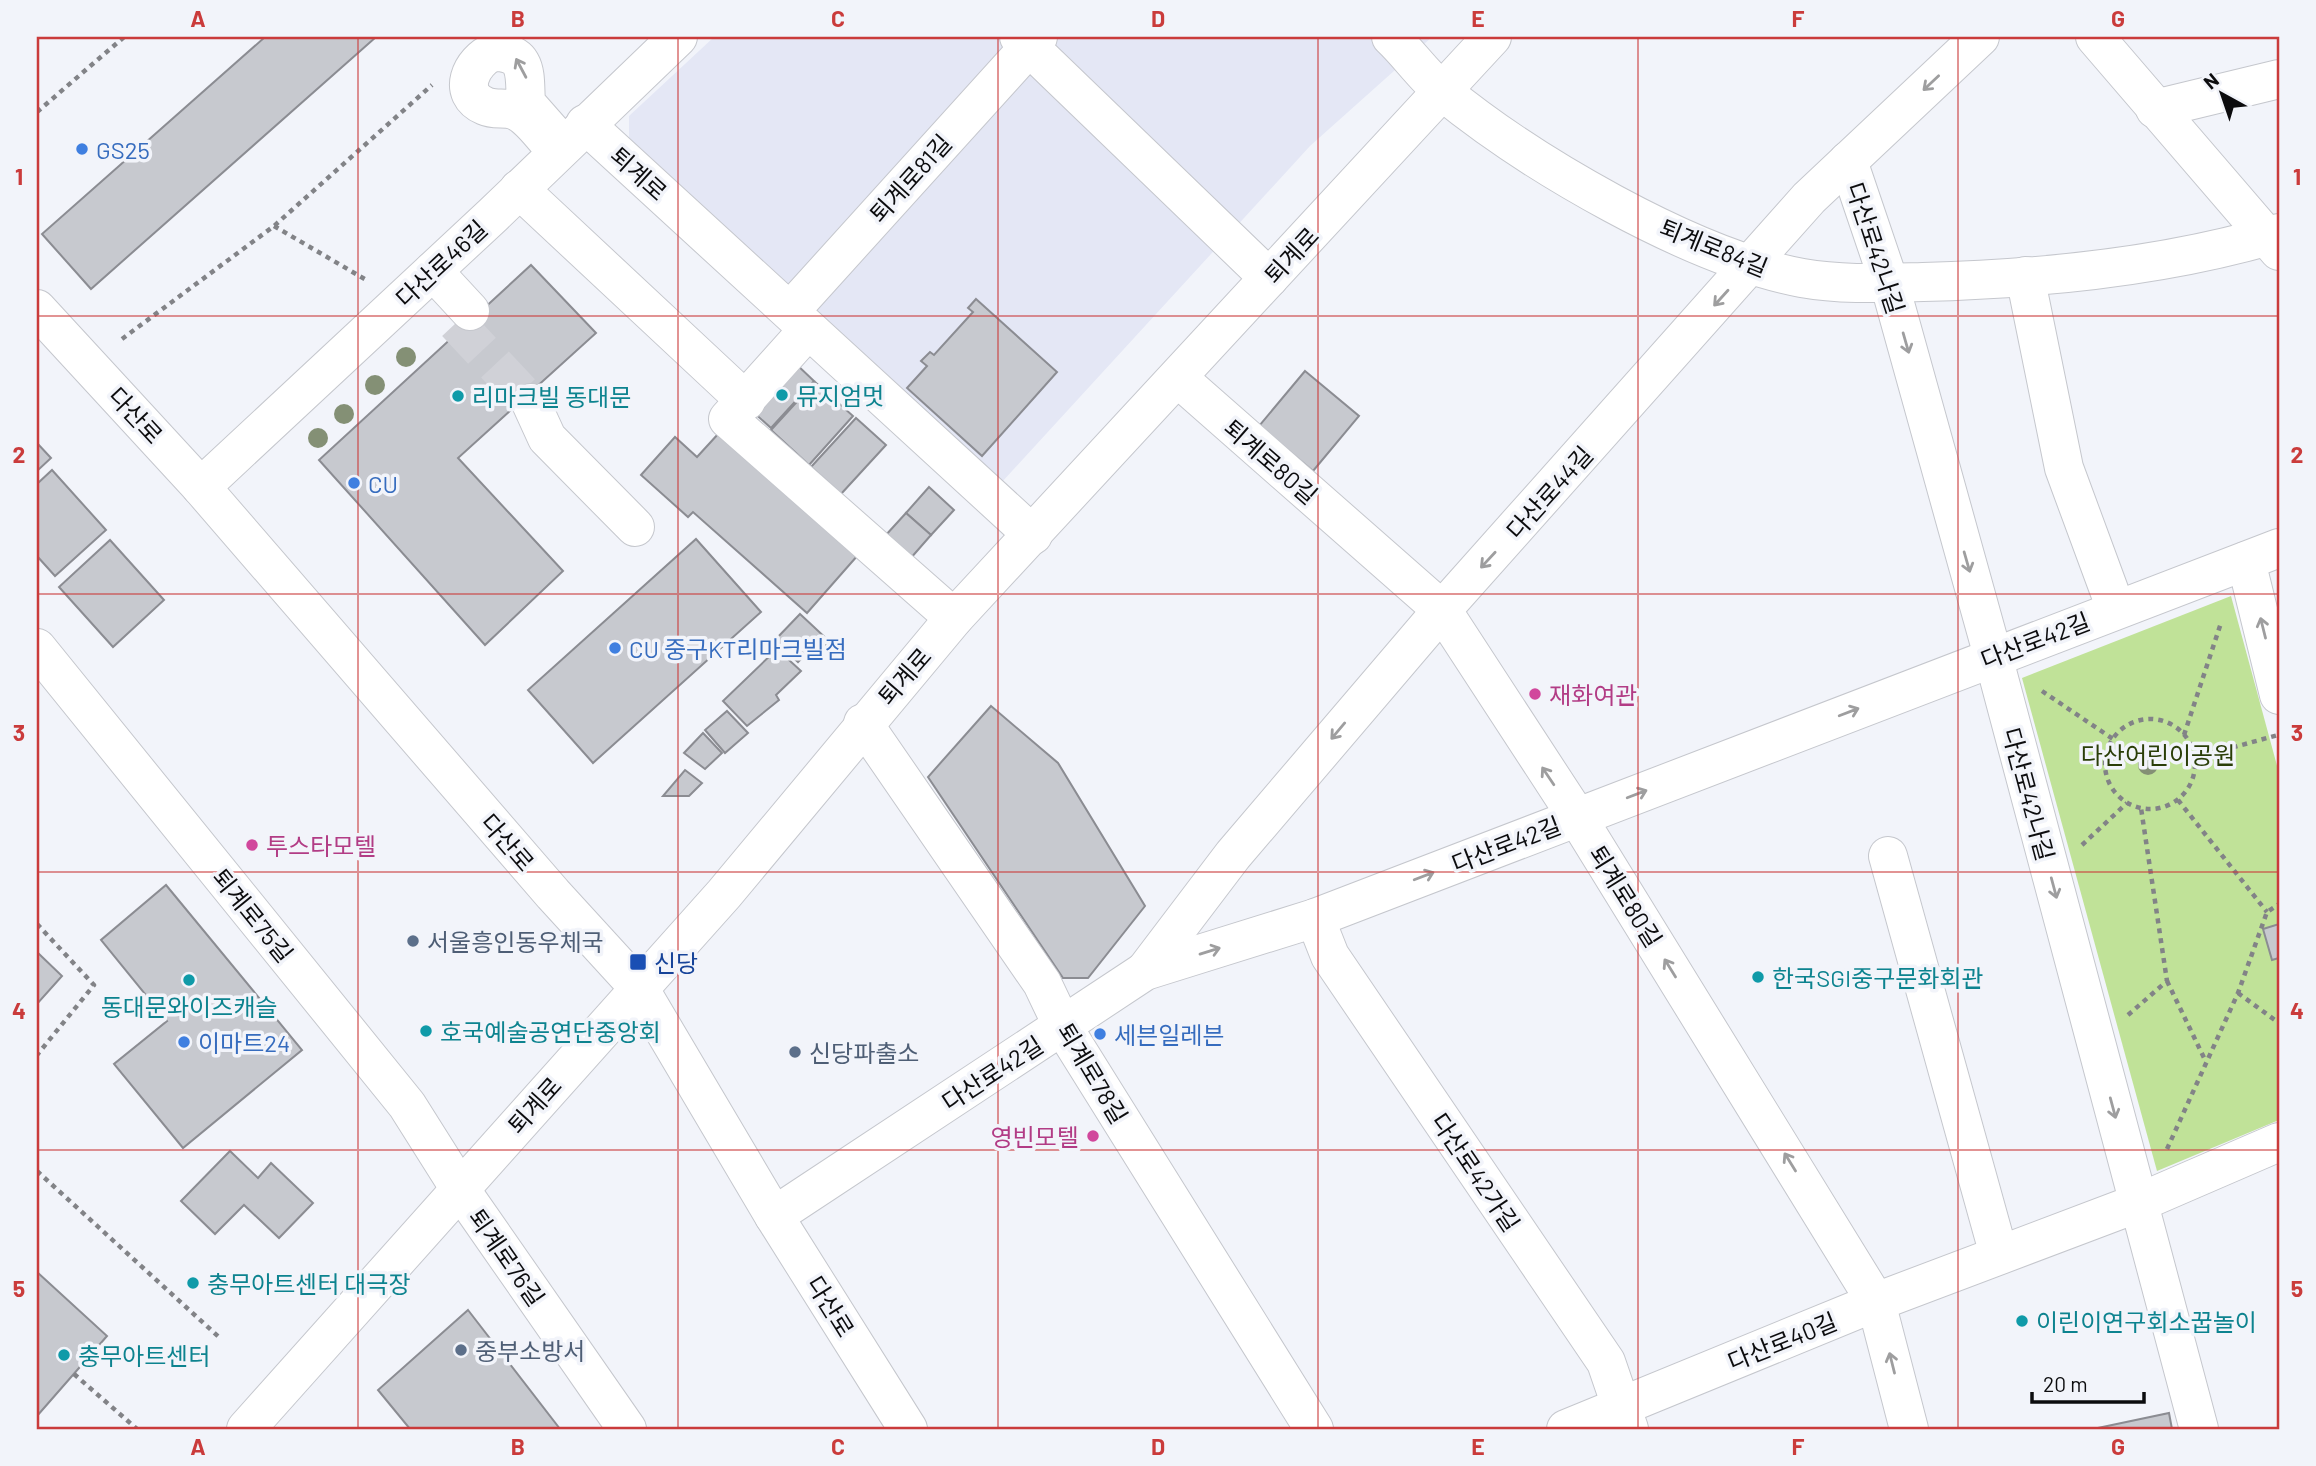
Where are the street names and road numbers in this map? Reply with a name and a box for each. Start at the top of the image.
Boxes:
street label: 퇴계로81길 [863,128,957,228]
street label: 퇴계로 [605,140,673,206]
street label: 다산로42나길 [1841,179,1911,317]
street label: 퇴계로84길 [1656,212,1772,282]
street label: 다산로46길 [389,214,493,312]
street label: 퇴계로 [1258,221,1324,289]
street label: 다산로 [103,381,169,449]
street label: 퇴계로80길 [1218,413,1324,509]
street label: 다산로44길 [1500,440,1598,544]
street label: 다산로42길 [1976,606,2094,674]
street label: 퇴계로 [871,641,937,711]
street label: 다산로42나길 [1997,724,2061,864]
street label: 다산로 [475,807,541,877]
street label: 다산로42길 [1447,810,1565,878]
street label: 퇴계로80길 [1583,840,1669,952]
street label: 퇴계로75길 [206,862,300,968]
street label: 퇴계로78길 [1052,1017,1134,1129]
street label: 다산로42길 [936,1030,1048,1116]
street label: 퇴계로 [501,1071,567,1139]
street label: 다산로42가길 [1426,1107,1526,1237]
street label: 퇴계로76길 [463,1203,551,1311]
street label: 다산로 [801,1270,861,1342]
street label: 다산로40길 [1723,1306,1841,1376]

